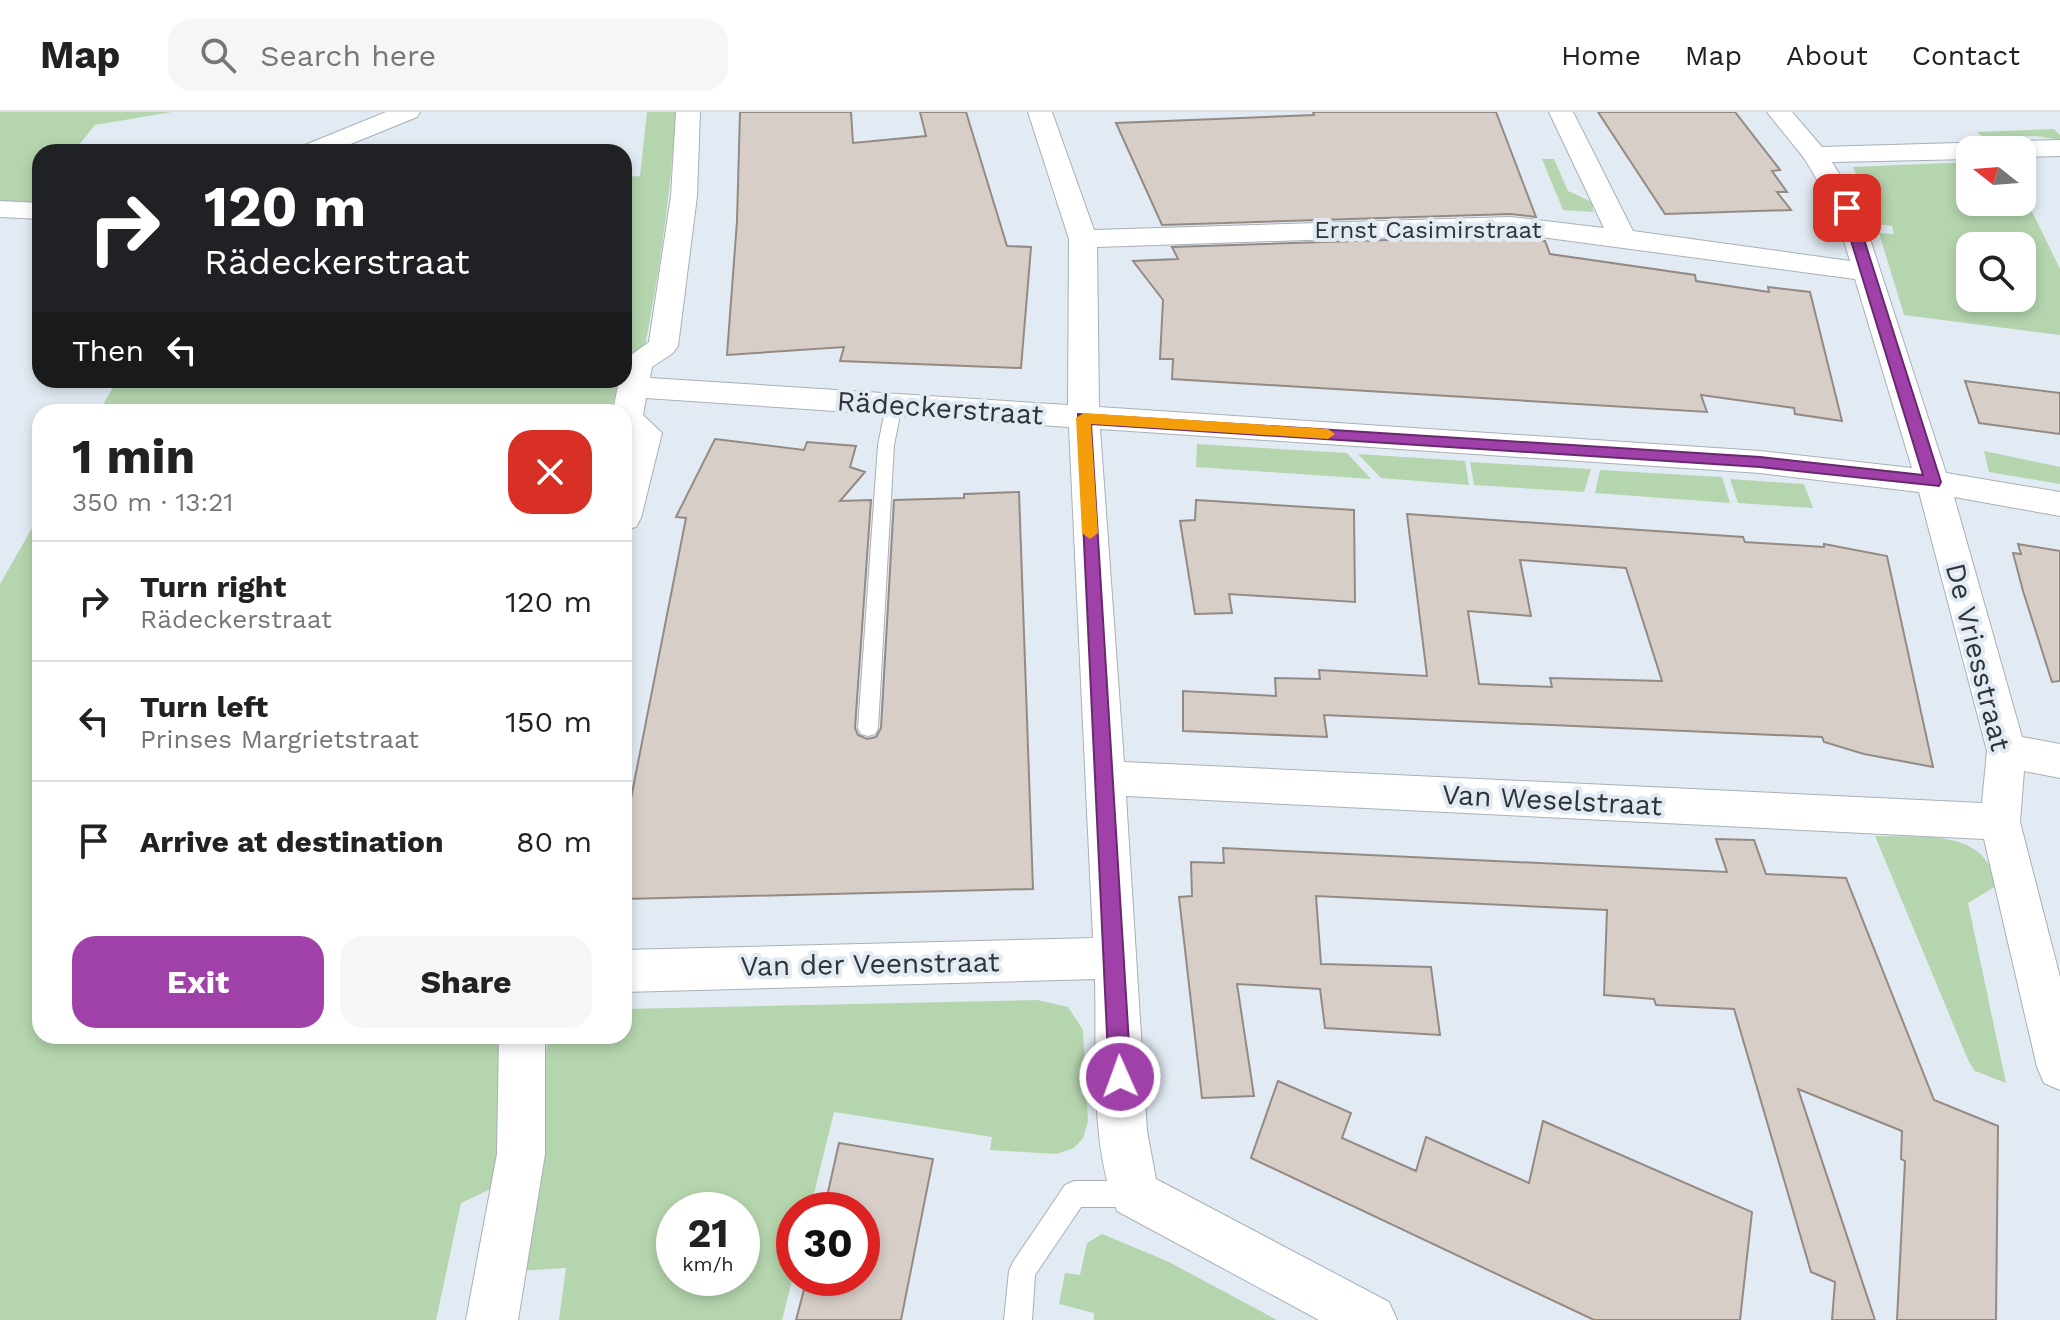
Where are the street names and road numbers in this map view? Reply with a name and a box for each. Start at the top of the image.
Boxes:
street label: Ernst Casimirstraat [1314,216,1542,244]
street label: Rädeckerstraat [836,384,1044,432]
street label: De Vriesstraat [1939,560,2017,755]
street label: Van Weselstraat [1441,778,1663,822]
street label: Van der Veenstraat [740,945,1000,983]

